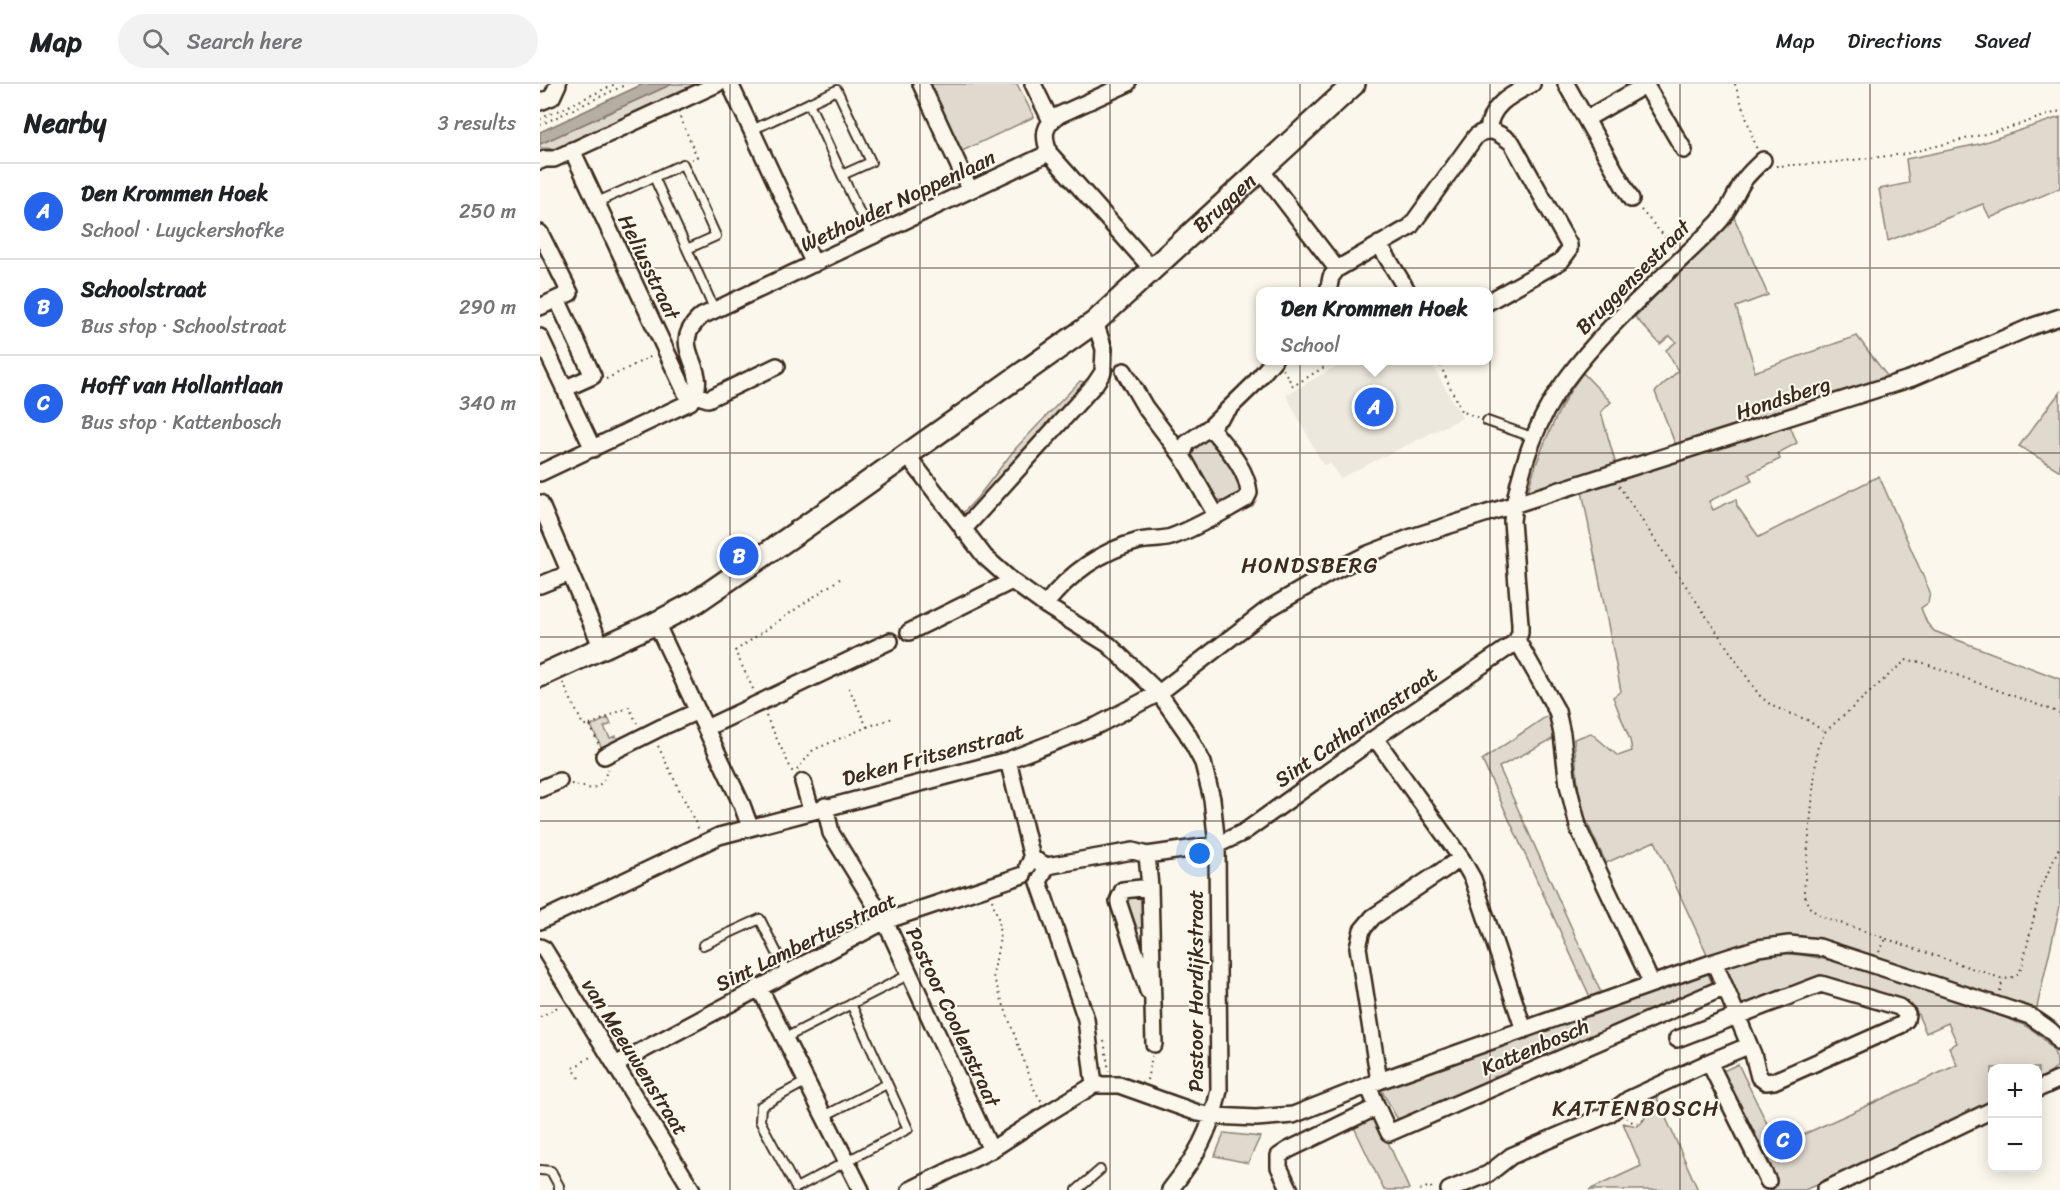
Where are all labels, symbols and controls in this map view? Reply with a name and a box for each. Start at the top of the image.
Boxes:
search box [118,14,538,68]
text: Map [30,17,82,66]
text: Search here [187,22,303,61]
text: Map [1776,22,1814,60]
text: Directions [1847,22,1942,60]
text: Saved [1975,22,2030,60]
icon: search [139,25,172,58]
text: Nearby [24,100,106,146]
text: 3 results [438,106,516,141]
street label: Wethouder Noppenlaan [794,139,1002,263]
street label: Bruggen [1183,163,1265,243]
text: Den Krommen Hoek [81,174,268,213]
text: A [37,194,50,229]
text: 250 m [459,194,516,229]
street label: Heliusstraat [607,207,692,328]
street label: Bruggensestraat [1566,209,1701,344]
text: School · Luyckershofke [81,213,285,248]
text: Schoolstraat [81,270,206,309]
popup [1256,287,1493,365]
text: Den Krommen Hoek [1281,289,1468,328]
text: B [37,290,50,325]
text: 290 m [459,290,516,325]
text: Bus stop · Schoolstraat [81,309,286,344]
text: School [1281,328,1340,363]
street label: Hondsberg [1730,365,1836,431]
text: Hoff van Hollantlaan [81,366,283,405]
pin: A [1354,384,1394,430]
text: C [37,386,50,421]
text: 340 m [459,386,516,421]
text: Bus stop · Kattenbosch [81,405,282,440]
pin: B [720,534,758,578]
district label: HONDSBERG [1241,546,1379,585]
street label: Sint Catharinastraat [1266,656,1446,798]
street label: Deken Fritsenstraat [838,712,1028,798]
your location [1185,839,1214,868]
street label: Sint Lambertusstraat [709,882,903,1002]
street label: Pastoor Hordijkstraat [1177,890,1215,1092]
street label: Pastoor Coolenstraat [895,921,1012,1115]
street label: van Meeuwenstraat [571,971,699,1143]
street label: Kattenbosch [1475,1007,1595,1087]
map controls [1988,1064,2042,1172]
button: + [1988,1064,2042,1118]
district label: KATTENBOSCH [1552,1089,1720,1128]
pin: C [1764,1118,1802,1162]
button: − [1988,1118,2042,1172]

